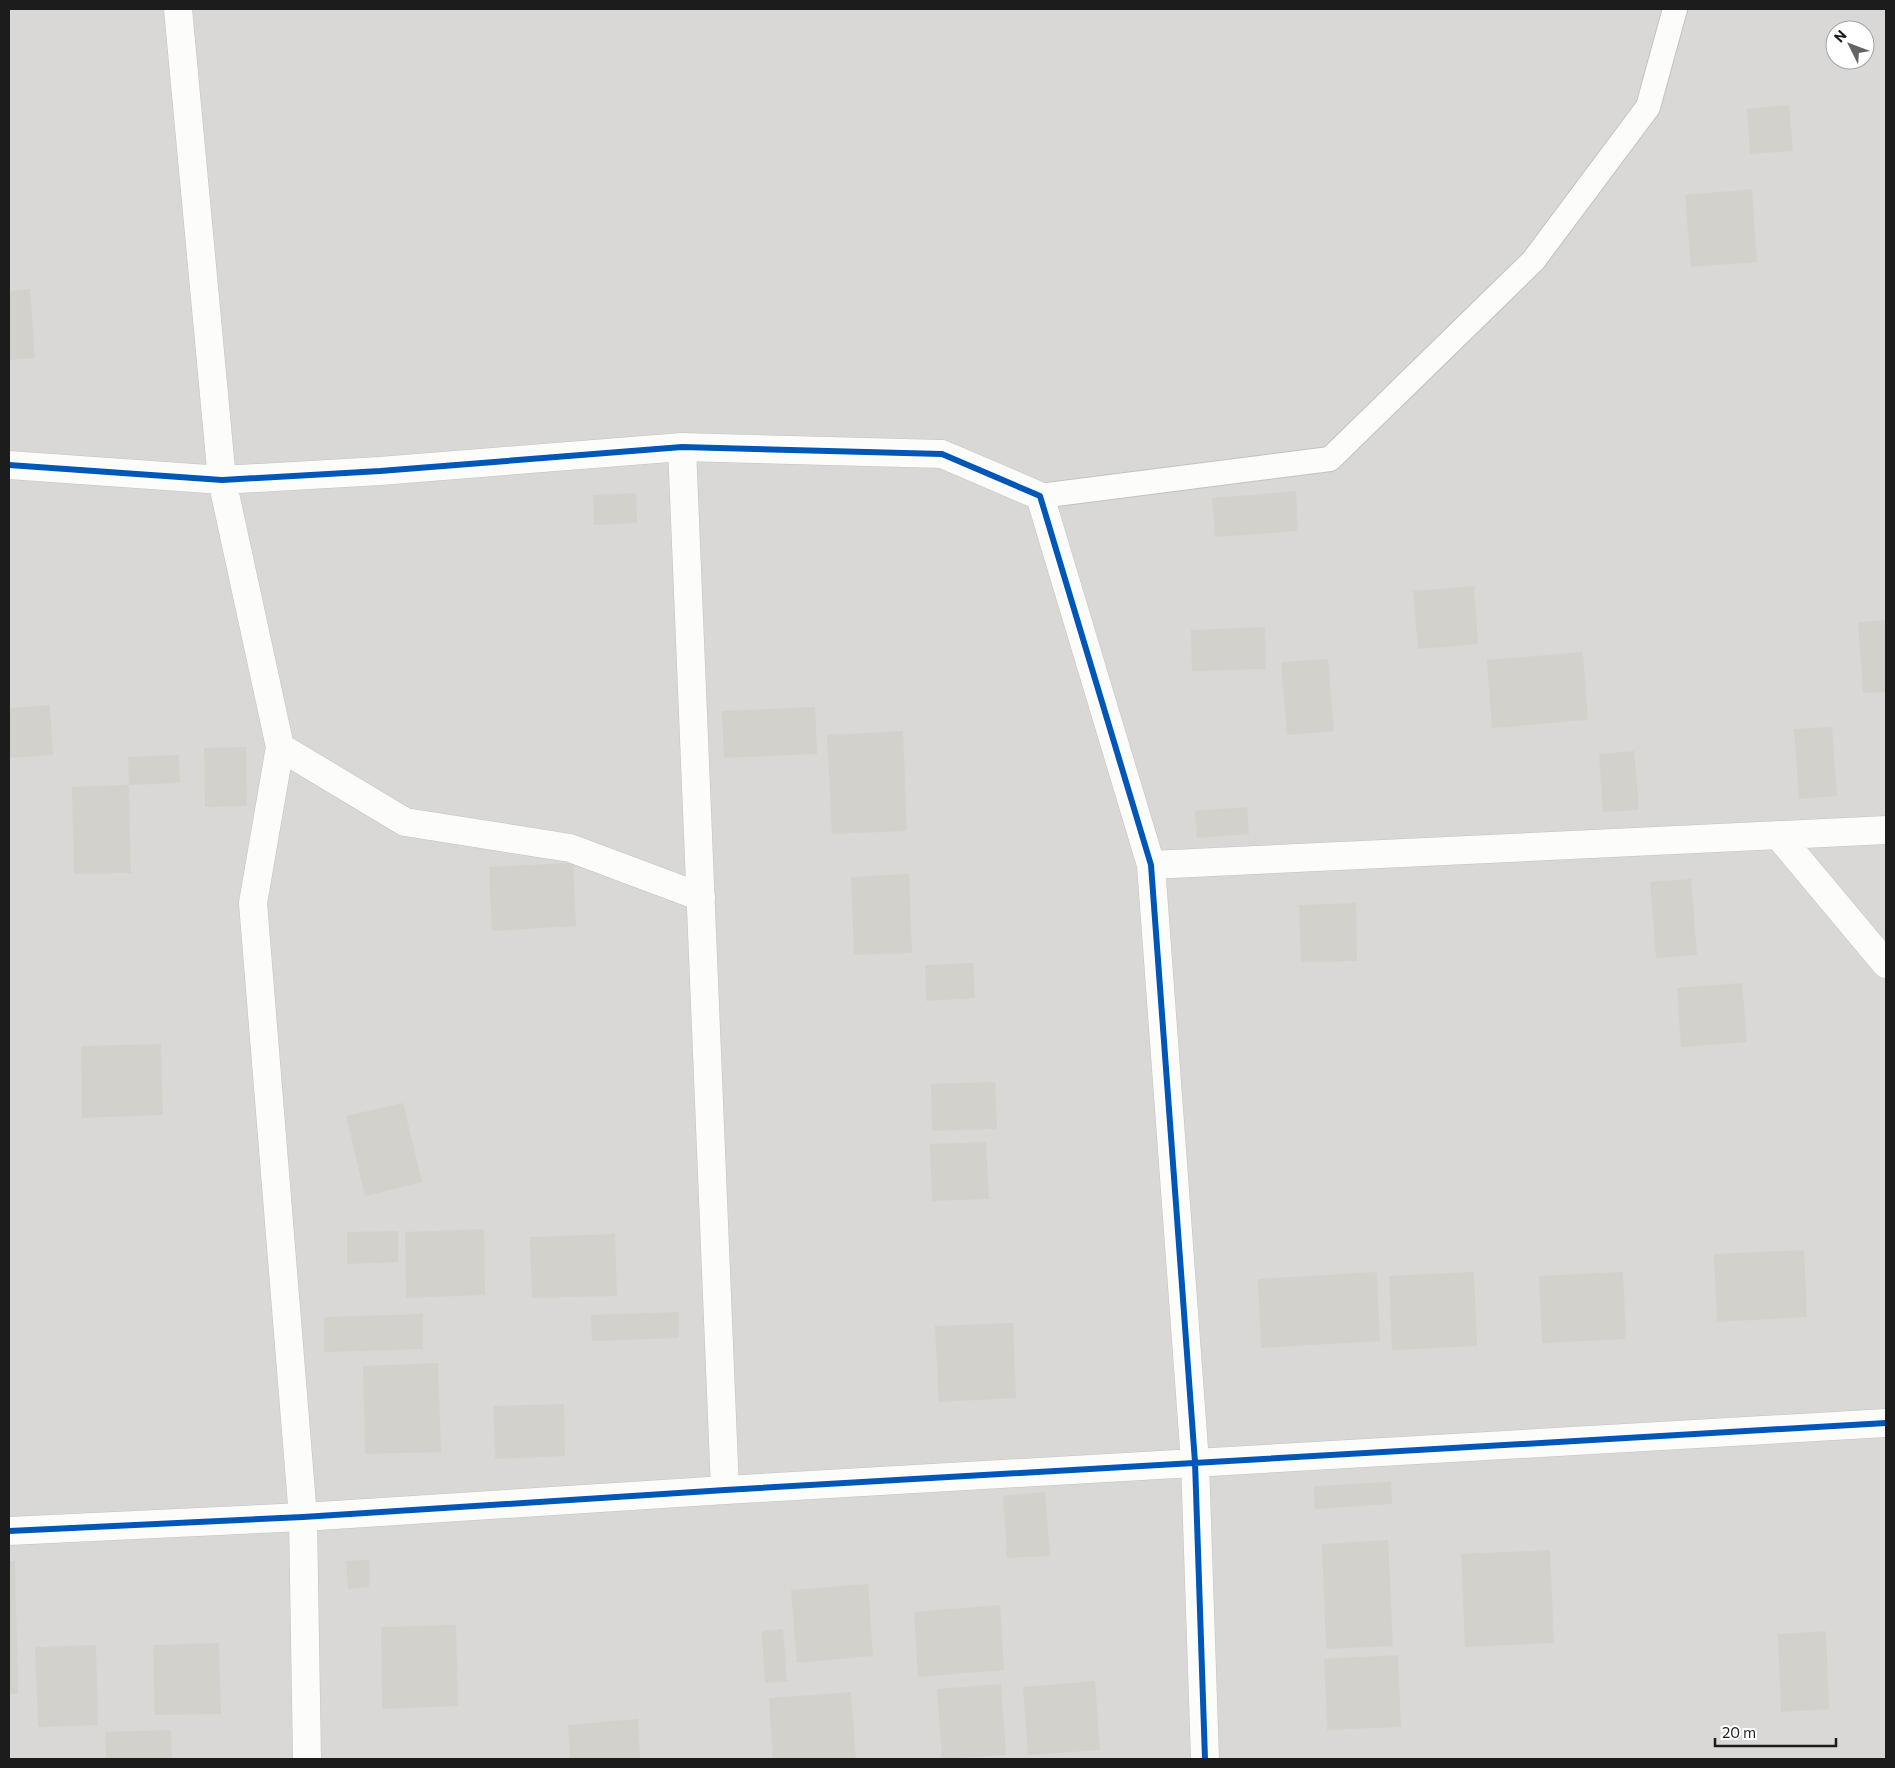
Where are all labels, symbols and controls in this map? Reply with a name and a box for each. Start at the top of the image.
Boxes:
north arrow [1825,20,1875,70]
text: N [1830,26,1850,46]
scale bar [1715,1716,1836,1748]
text: 20 m [1722,1723,1756,1741]

